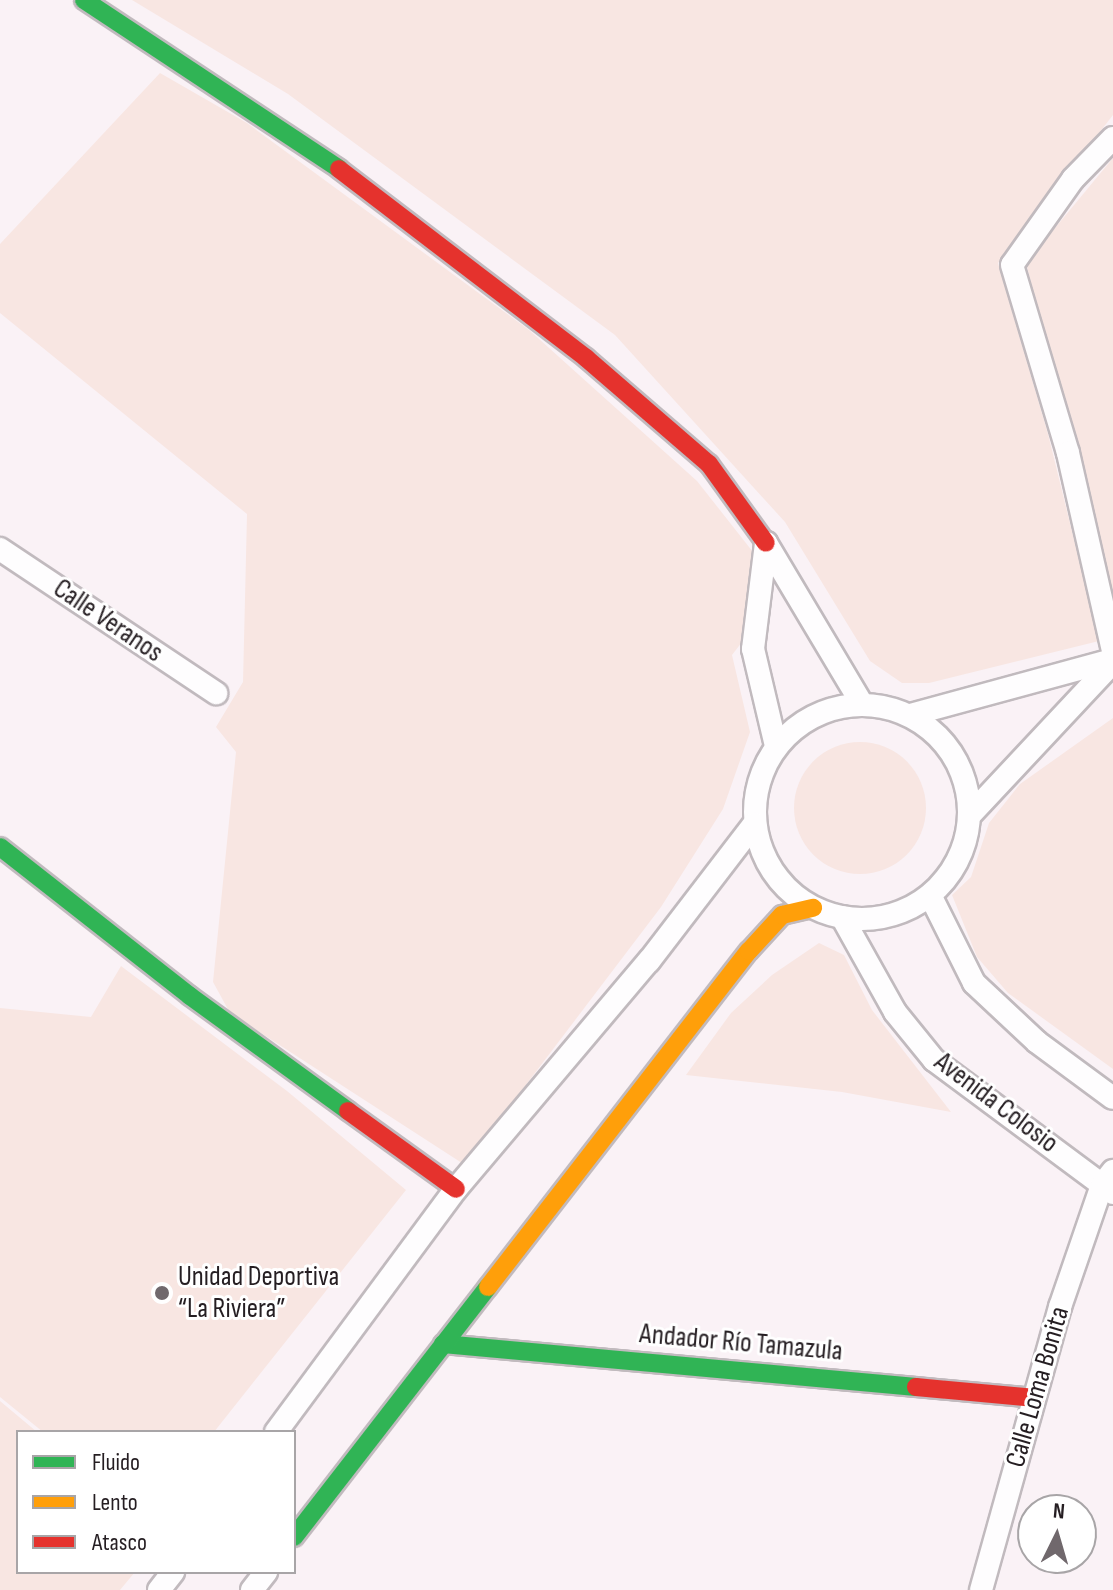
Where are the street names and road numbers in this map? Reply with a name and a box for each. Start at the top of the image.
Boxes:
street label: Calle Veranos [47,572,169,670]
street label: Avenida Colosio [927,1046,1065,1160]
street label: Calle Loma Bonita [999,1303,1077,1471]
street label: Andador Río Tamazula [638,1317,844,1369]

